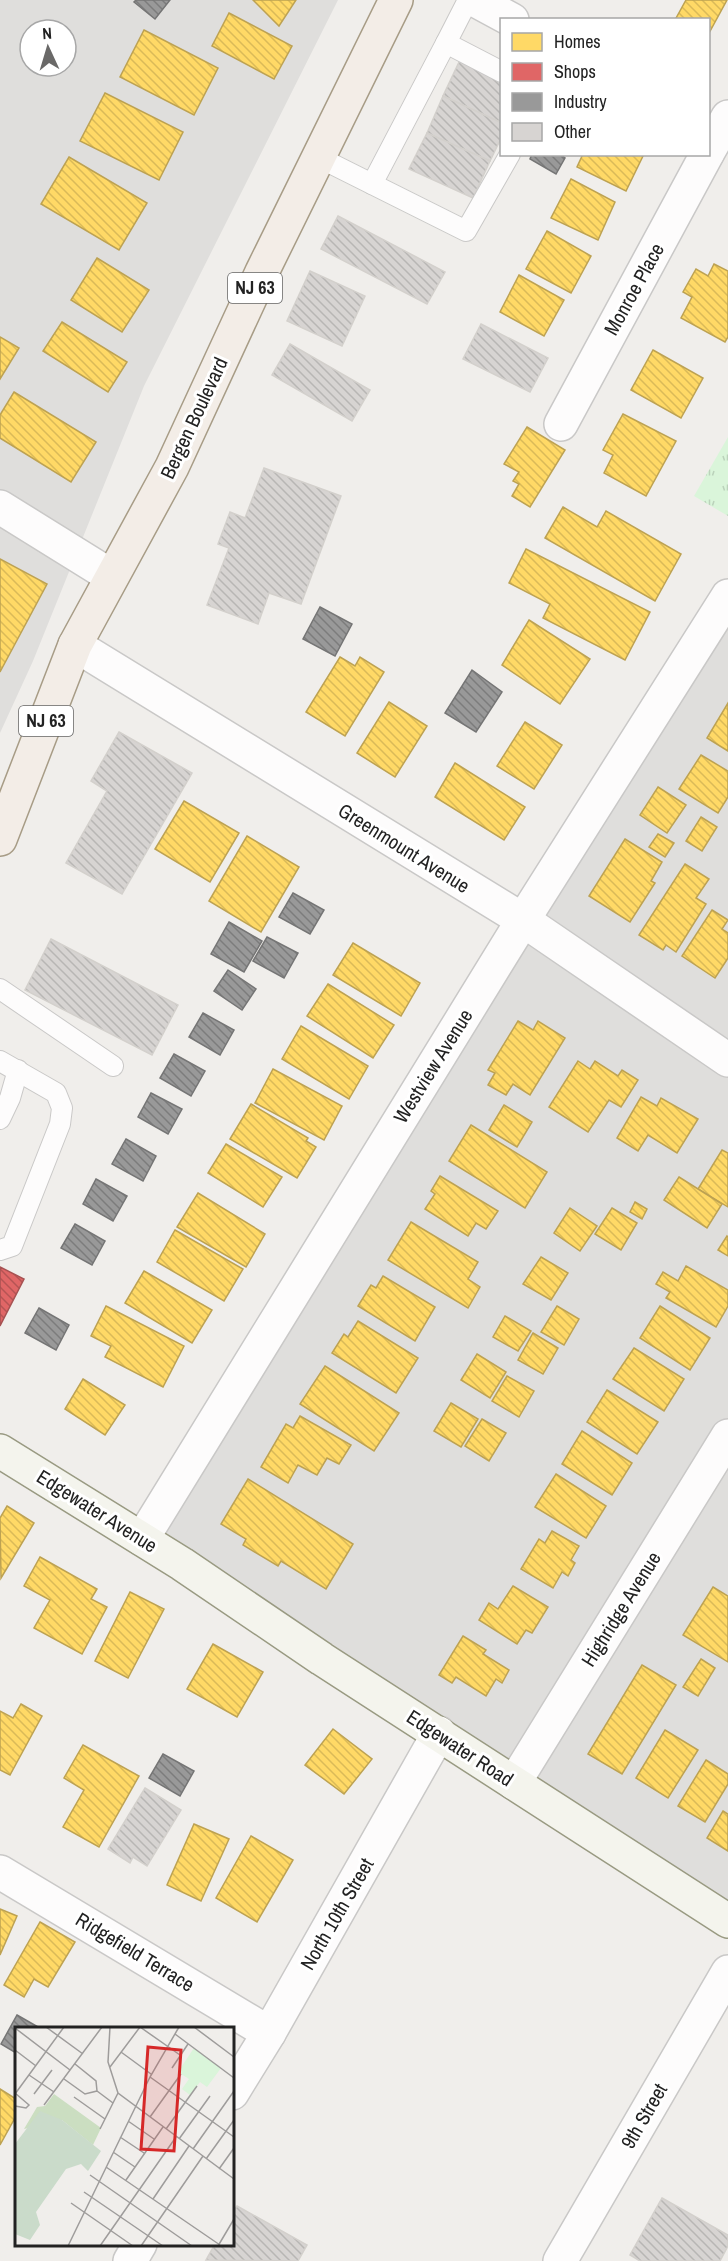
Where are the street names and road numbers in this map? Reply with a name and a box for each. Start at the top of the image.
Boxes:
street label: Monroe Place [597,238,670,340]
road number: NJ 63 [228,273,282,303]
street label: Bergen Boulevard [154,353,234,483]
road number: NJ 63 [19,706,73,736]
street label: Greenmount Avenue [333,796,475,899]
street label: Westview Avenue [387,1004,478,1128]
street label: Edgewater Avenue [32,1463,163,1558]
street label: Highridge Avenue [574,1546,667,1671]
street label: Edgewater Road [402,1703,519,1792]
street label: North 10th Street [294,1853,380,1975]
street label: Ridgefield Terrace [71,1906,200,1998]
street label: 9th Street [614,2078,673,2153]

